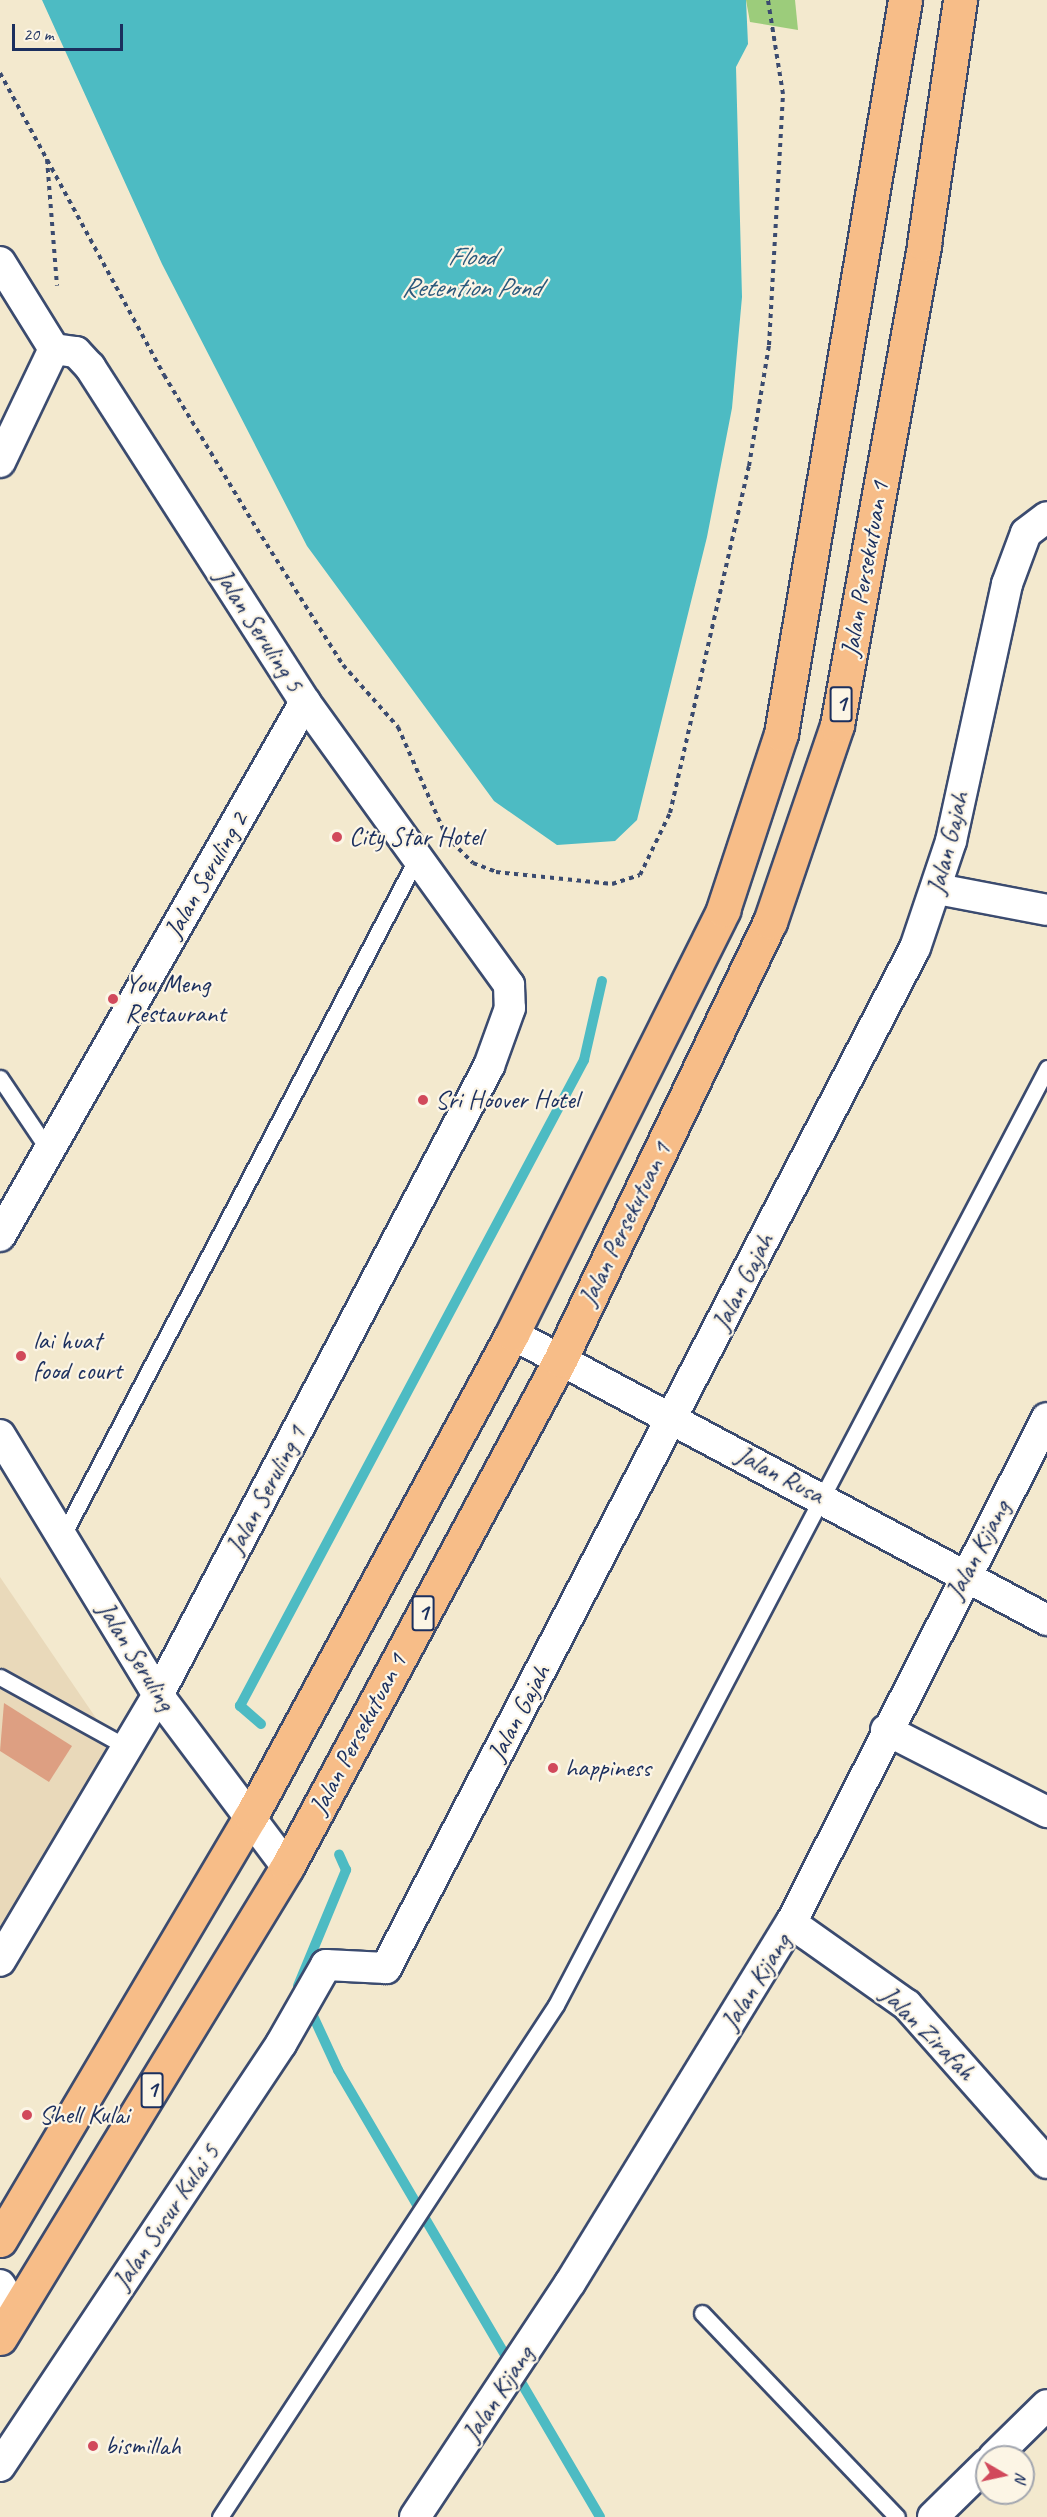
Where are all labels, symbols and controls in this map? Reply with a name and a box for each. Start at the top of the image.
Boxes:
scale bar [15,12,126,50]
text: 20 m [23,23,54,45]
water label: Flood Retention Pond [401,240,541,303]
street label: Jalan Persekutuan 1 [834,480,896,658]
street label: Jalan Seruling 5 [208,563,310,697]
road number: 1 [829,683,853,725]
street label: Jalan Gajah [920,789,976,897]
street label: Jalan Seruling 2 [158,807,254,943]
place label: City Star Hotel [349,821,484,853]
marker: City Star Hotel [330,830,344,844]
place label: You Meng Restaurant [125,968,226,1030]
marker: You Meng Restaurant [106,992,120,1006]
place label: Sri Hoover Hotel [435,1084,579,1116]
marker: Sri Hoover Hotel [416,1093,430,1107]
street label: Jalan Persekutuan 1 [572,1138,678,1310]
street label: Jalan Gajah [706,1229,780,1335]
place label: lai huat food court [33,1325,121,1386]
marker: lai huat food court [14,1349,28,1363]
street label: Jalan Seruling 1 [219,1421,313,1559]
street label: Jalan Rusa [731,1439,829,1511]
street label: Jalan Kijang [939,1496,1017,1604]
road number: 1 [411,1592,435,1634]
street label: Jalan Seruling [91,1596,181,1716]
street label: Jalan Persekutuan 1 [303,1649,413,1819]
street label: Jalan Gajah [481,1660,557,1766]
place label: happiness [565,1752,651,1784]
marker: happiness [546,1761,560,1775]
street label: Jalan Kijang [715,1929,797,2035]
street label: Jalan Zirafah [875,1980,981,2086]
road number: 1 [140,2069,164,2111]
place label: Shell Kulai [39,2099,129,2131]
marker: Shell Kulai [20,2108,34,2122]
street label: Jalan Susur Kulai 5 [106,2139,226,2295]
street label: Jalan Kijang [456,2341,540,2447]
place label: bismillah [105,2430,181,2462]
marker: bismillah [86,2439,100,2453]
north arrow [975,2445,1035,2505]
text: N [1010,2471,1031,2484]

